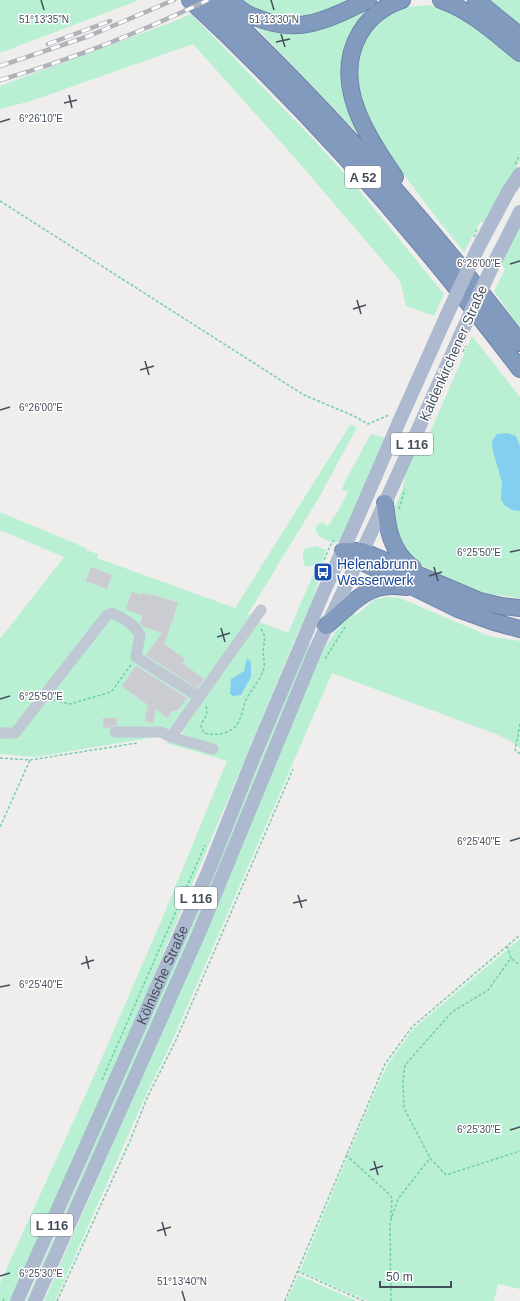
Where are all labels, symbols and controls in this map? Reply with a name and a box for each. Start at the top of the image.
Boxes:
text: 51°13'35"N [19,14,69,25]
text: 51°13'30"N [249,14,299,25]
text: 6°26'10"E [19,113,63,124]
road number: A 52 [345,166,381,188]
text: 6°26'00"E [457,258,501,269]
street label: Kaldenkirchener Straße [416,282,490,423]
text: 6°26'00"E [19,402,63,413]
road number: L 116 [391,433,433,455]
text: 6°25'50"E [457,547,501,558]
place label: Helenabrunn Wasserwerk [337,556,417,588]
bus stop icon: Helenabrunn Wasserwerk [312,561,334,583]
text: 6°25'50"E [19,691,63,702]
text: 6°25'40"E [457,836,501,847]
road number: L 116 [175,887,217,909]
street label: Kölnische Straße [133,923,191,1027]
text: 6°25'40"E [19,979,63,990]
text: 6°25'30"E [457,1124,501,1135]
road number: L 116 [31,1214,73,1236]
scale bar [380,1263,451,1289]
text: 6°25'30"E [19,1268,63,1279]
text: 50 m [386,1270,413,1284]
text: 51°13'40"N [157,1276,207,1287]

